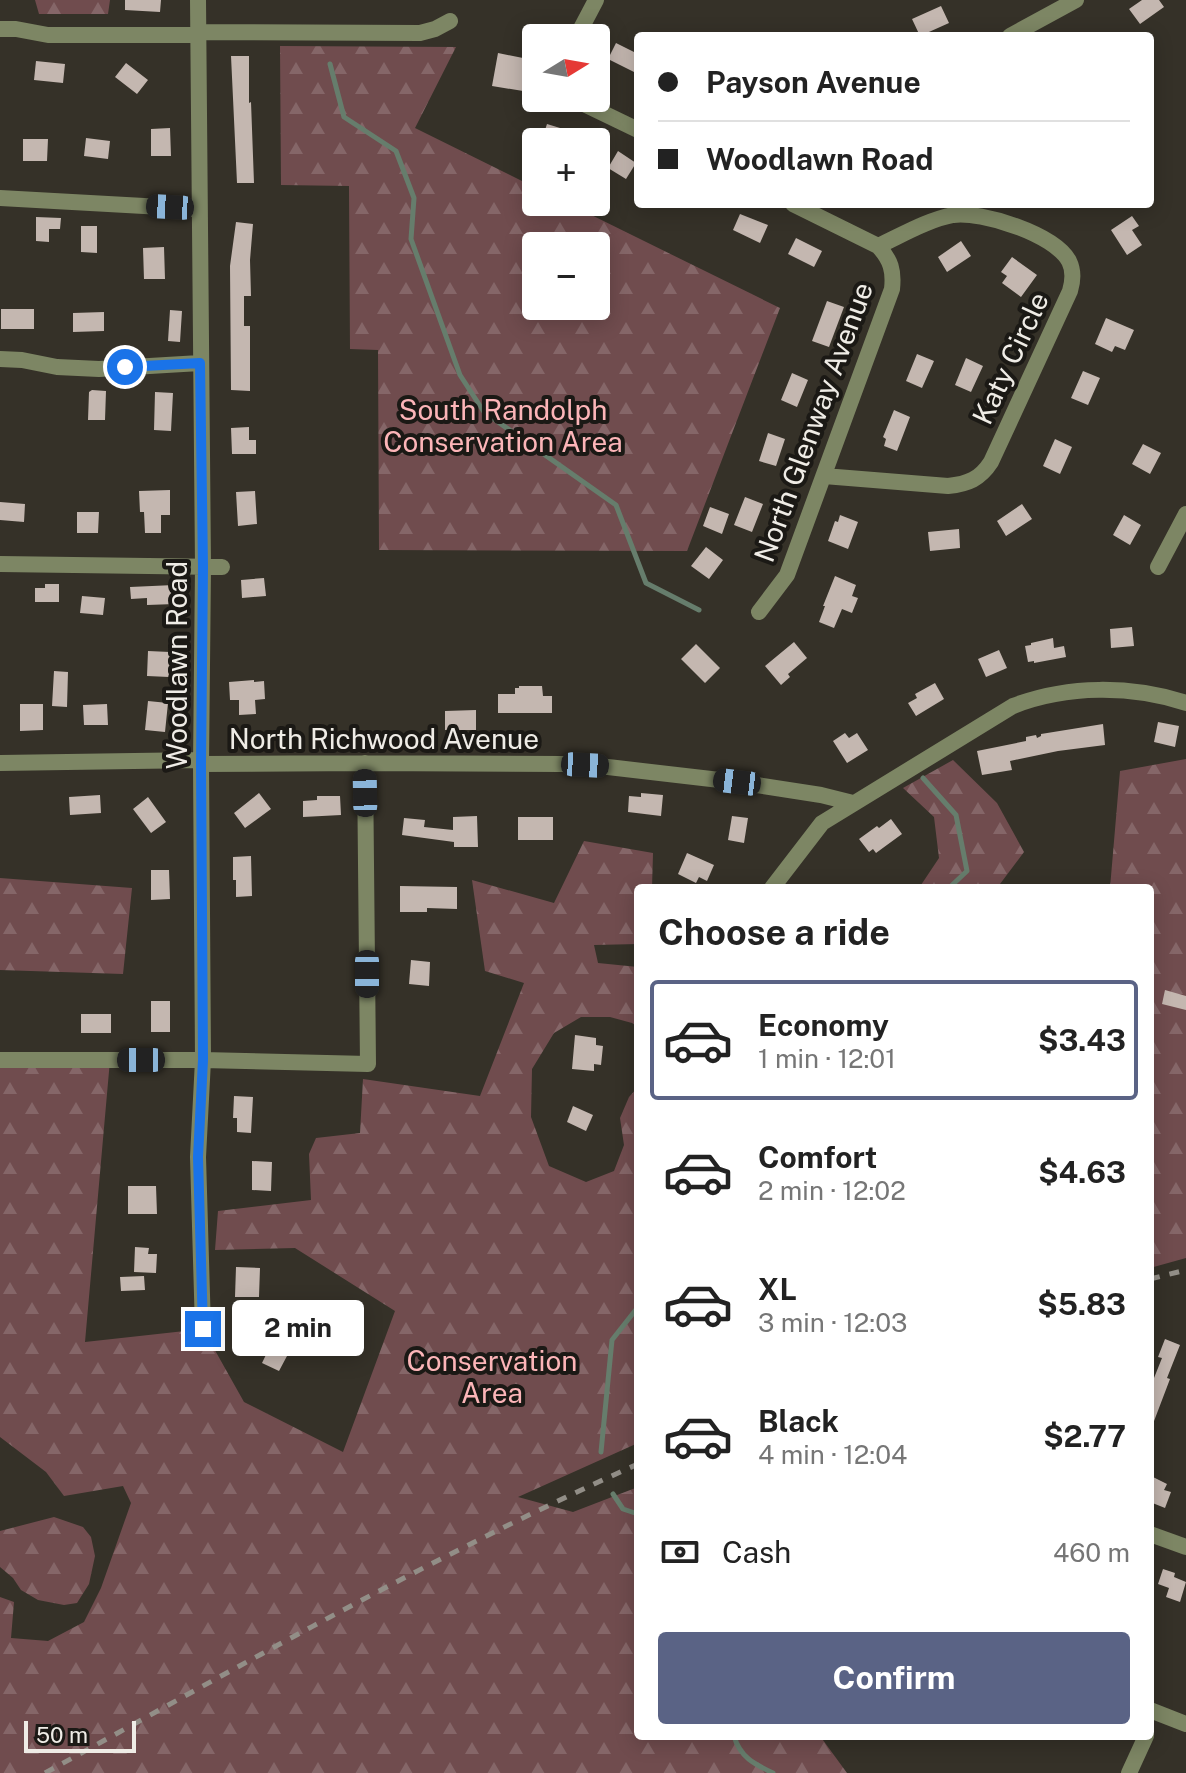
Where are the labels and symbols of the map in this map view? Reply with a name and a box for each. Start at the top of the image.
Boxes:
north arrow [522,24,610,112]
car [145,194,195,220]
street label: North Glenway Avenue [747,278,879,566]
street label: Katy Circle [965,287,1055,429]
route start [107,349,143,385]
park label: South Randolph Conservation Area [383,393,623,458]
street label: Woodlawn Road [160,561,193,769]
street label: North Richwood Avenue [229,722,539,755]
car [560,752,610,778]
car [712,767,762,797]
car [353,769,377,817]
car [355,950,379,998]
car [117,1048,165,1072]
callout: 2 min [231,1301,363,1357]
route end [185,1311,221,1347]
park label: Conservation Area [407,1344,577,1409]
scale bar [24,1717,136,1753]

